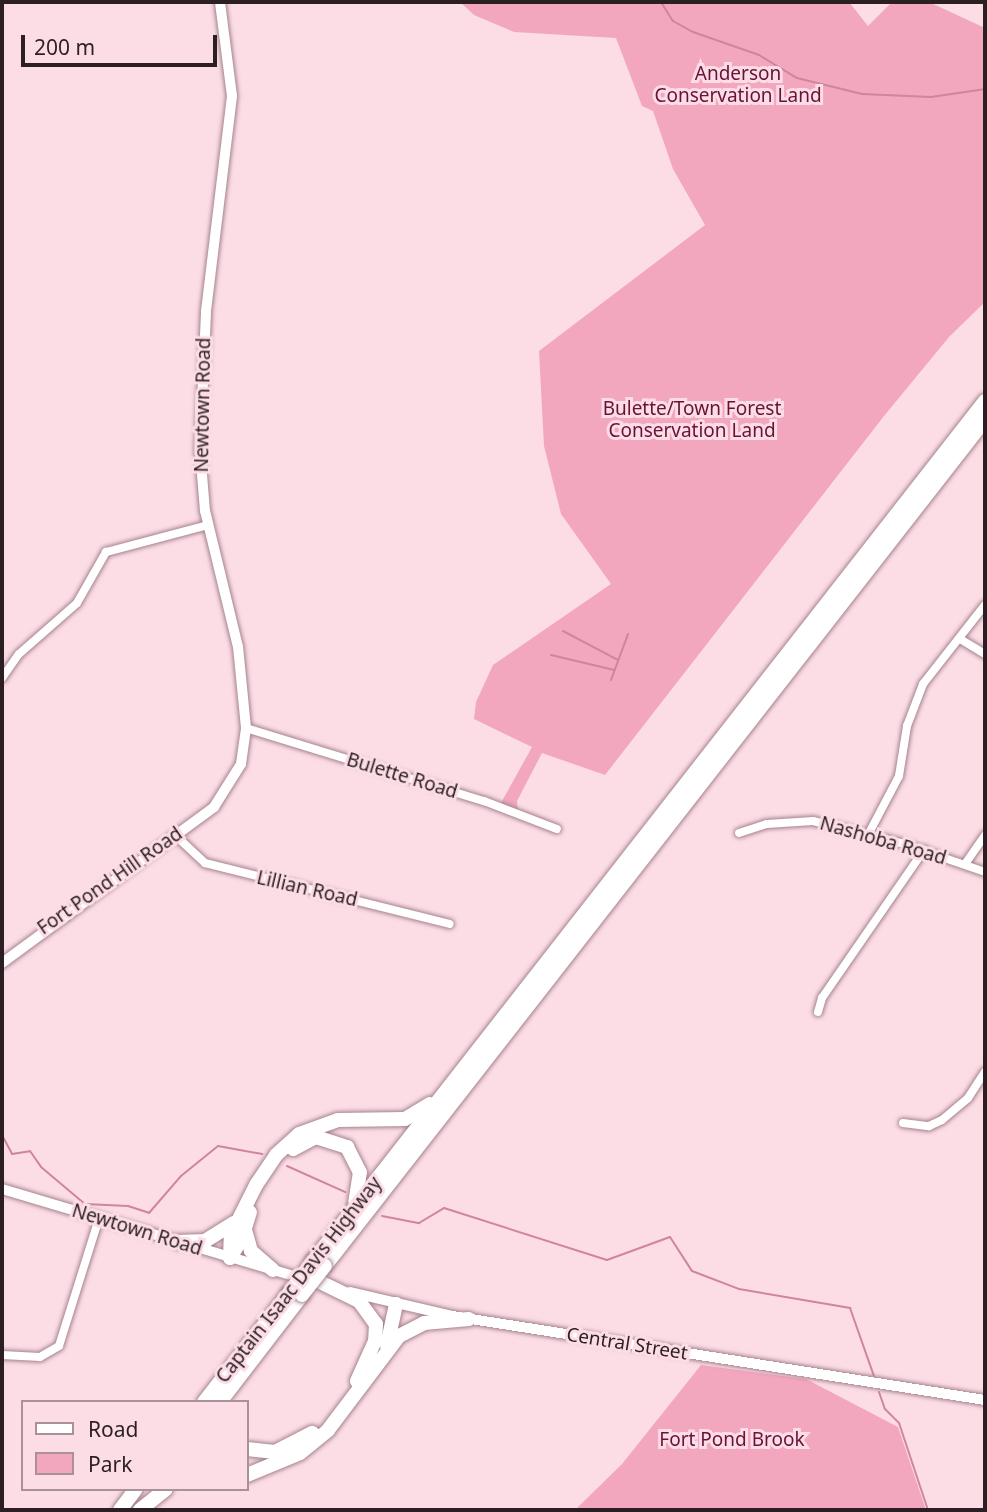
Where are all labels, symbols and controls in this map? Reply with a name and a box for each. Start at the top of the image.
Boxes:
scale bar [24,21,220,65]
text: 200 m [34,33,95,61]
park label: Anderson Conservation Land [654,63,822,107]
street label: Newtown Road [190,337,216,473]
park label: Bulette/Town Forest Conservation Land [603,398,781,442]
street label: Bulette Road [344,748,460,804]
street label: Nashoba Road [817,812,949,870]
street label: Fort Pond Hill Road [33,822,187,940]
street label: Lillian Road [254,866,360,912]
street label: Captain Isaac Davis Highway [211,1172,387,1388]
street label: Newtown Road [69,1199,205,1261]
street label: Central Street [565,1323,689,1365]
legend [21,1400,248,1491]
text: Road [88,1415,138,1443]
park label: Fort Pond Brook [659,1429,805,1451]
text: Park [88,1450,132,1478]

